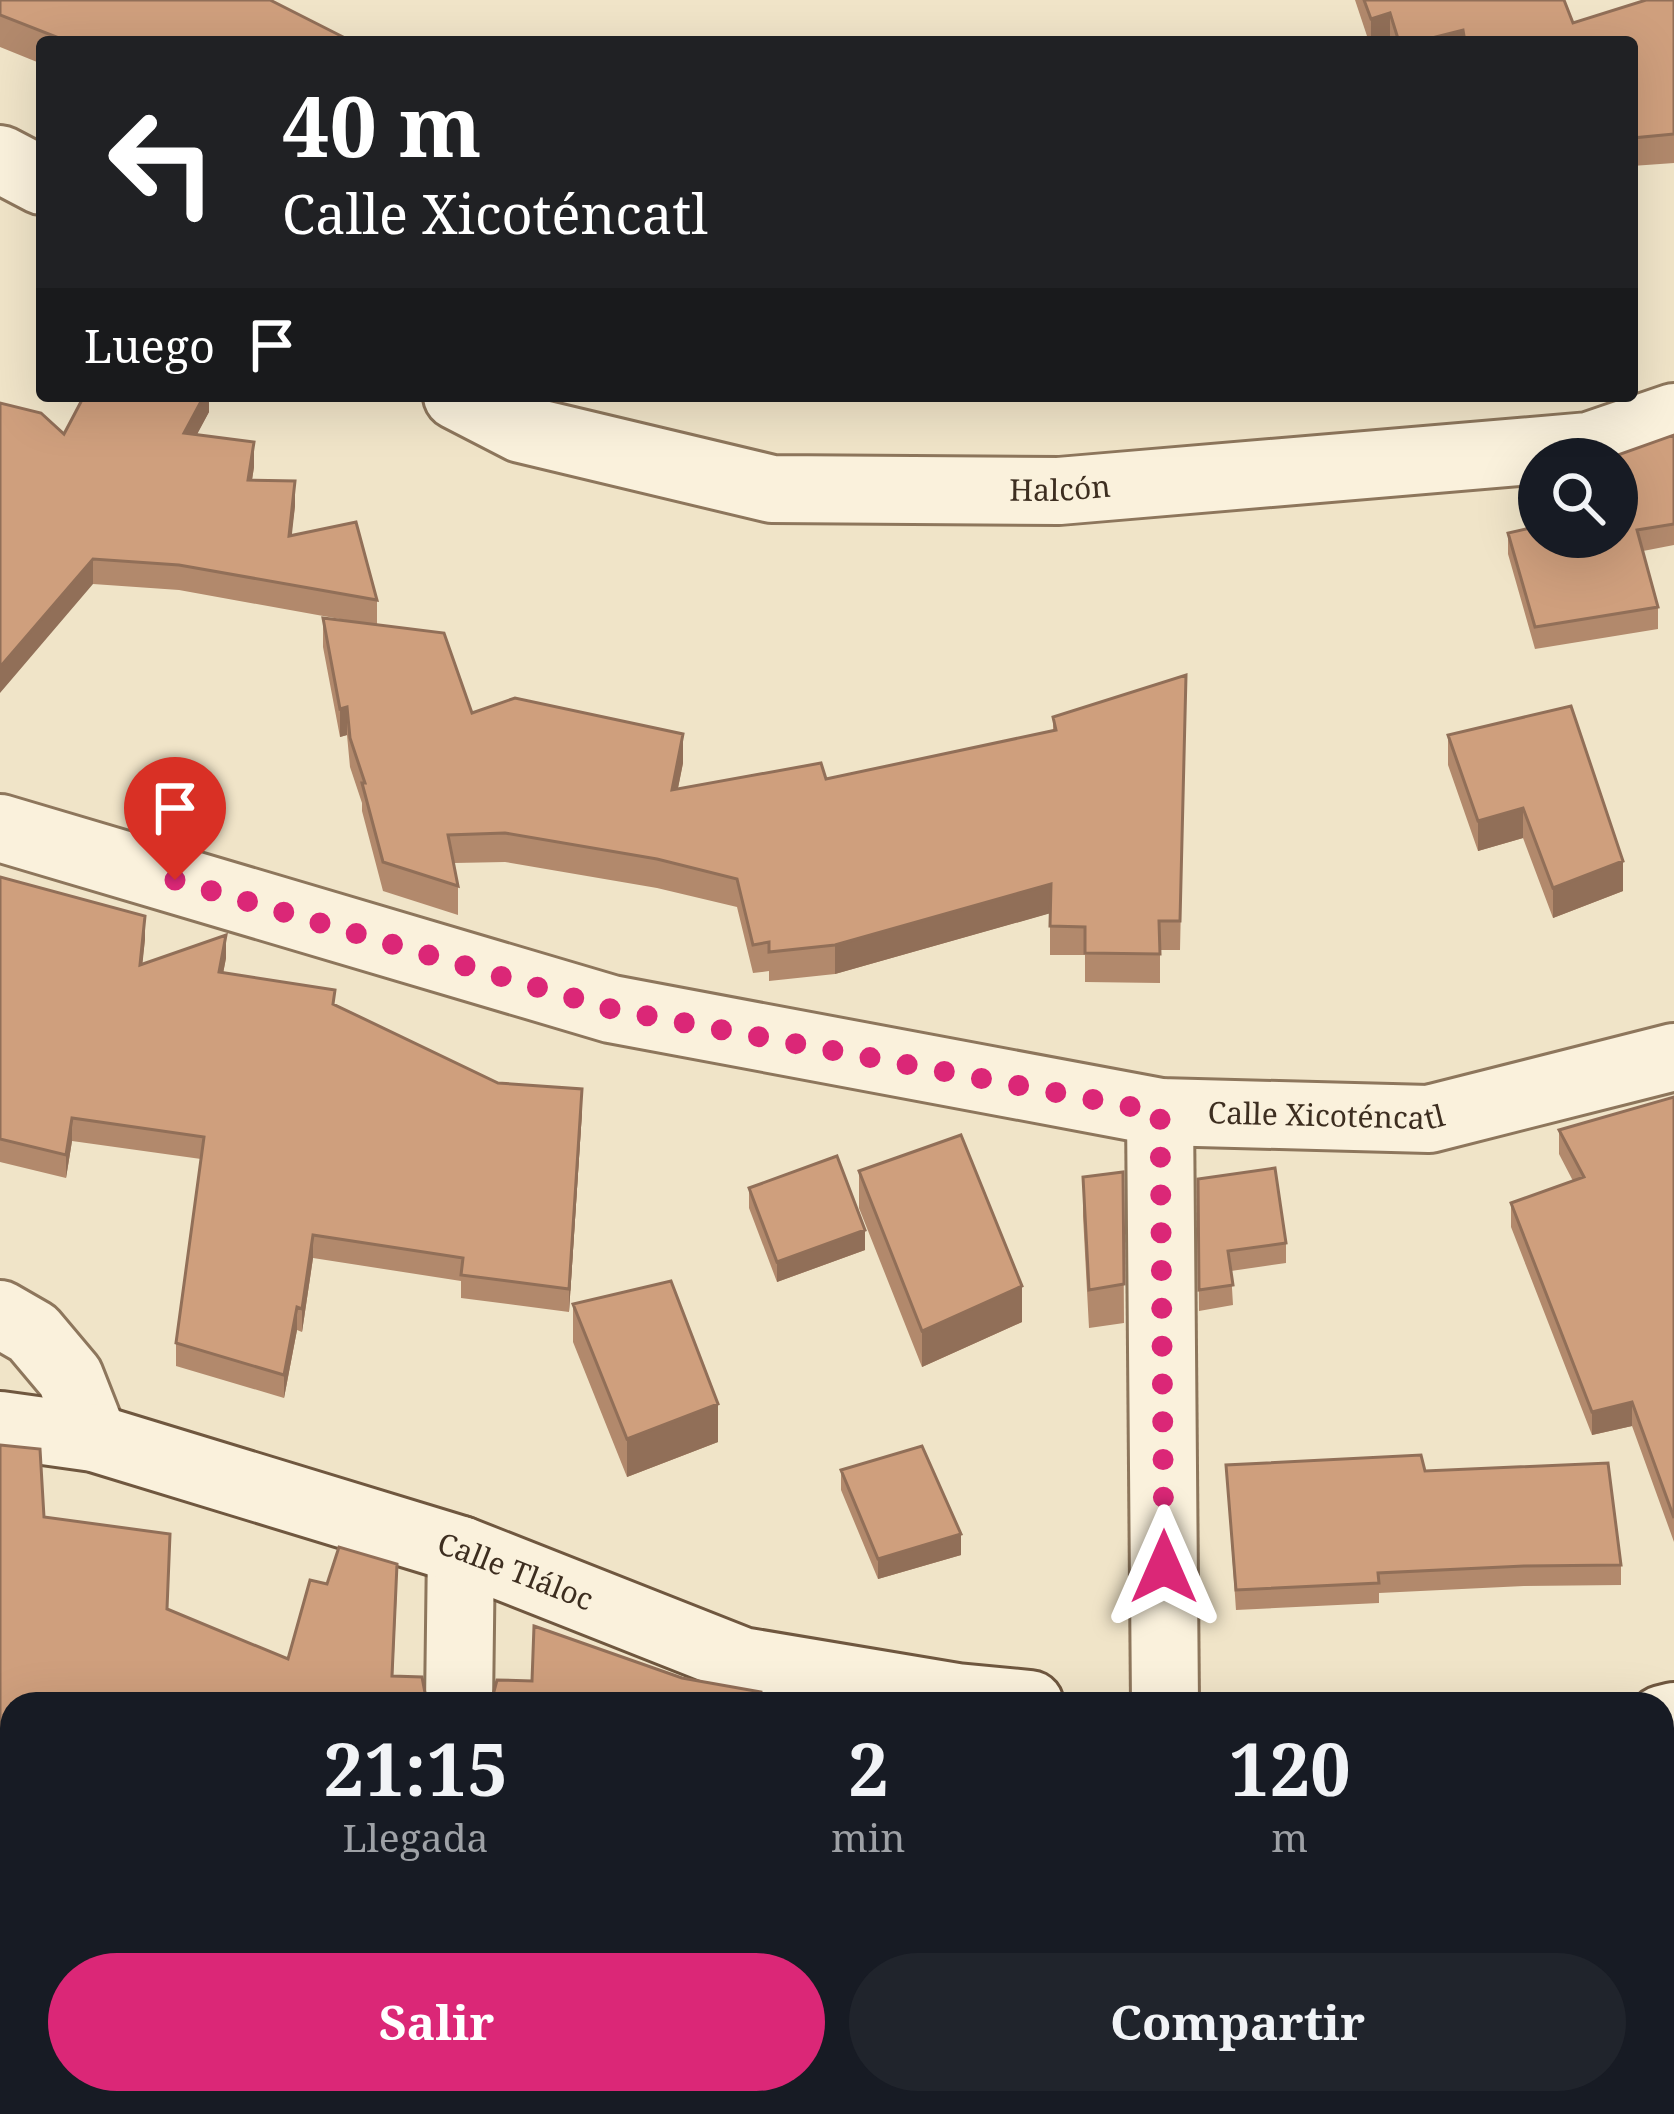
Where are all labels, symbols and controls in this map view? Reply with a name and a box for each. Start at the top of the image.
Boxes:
text: 40 m [282,67,482,182]
icon: left [84,84,240,240]
text: Calle Xicoténcatl [282,176,708,250]
icon: arrive [239,312,305,378]
text: Luego [84,315,215,376]
map controls [1518,438,1638,558]
button: search [1518,438,1638,558]
street label: Halcón [1009,465,1112,510]
pin [124,757,226,880]
icon: arrive [142,775,208,841]
street label: Calle Xicoténcatl [1207,1091,1449,1138]
position arrow [1101,1504,1227,1630]
street label: Calle Tláloc [433,1522,600,1619]
text: 21:15 [323,1719,508,1817]
text: 2 [848,1719,889,1817]
text: 120 [1229,1719,1351,1817]
text: Llegada [342,1810,489,1863]
text: min [831,1810,906,1863]
text: m [1271,1810,1308,1863]
button: Salir [48,1953,825,2091]
button: Compartir [849,1953,1626,2091]

